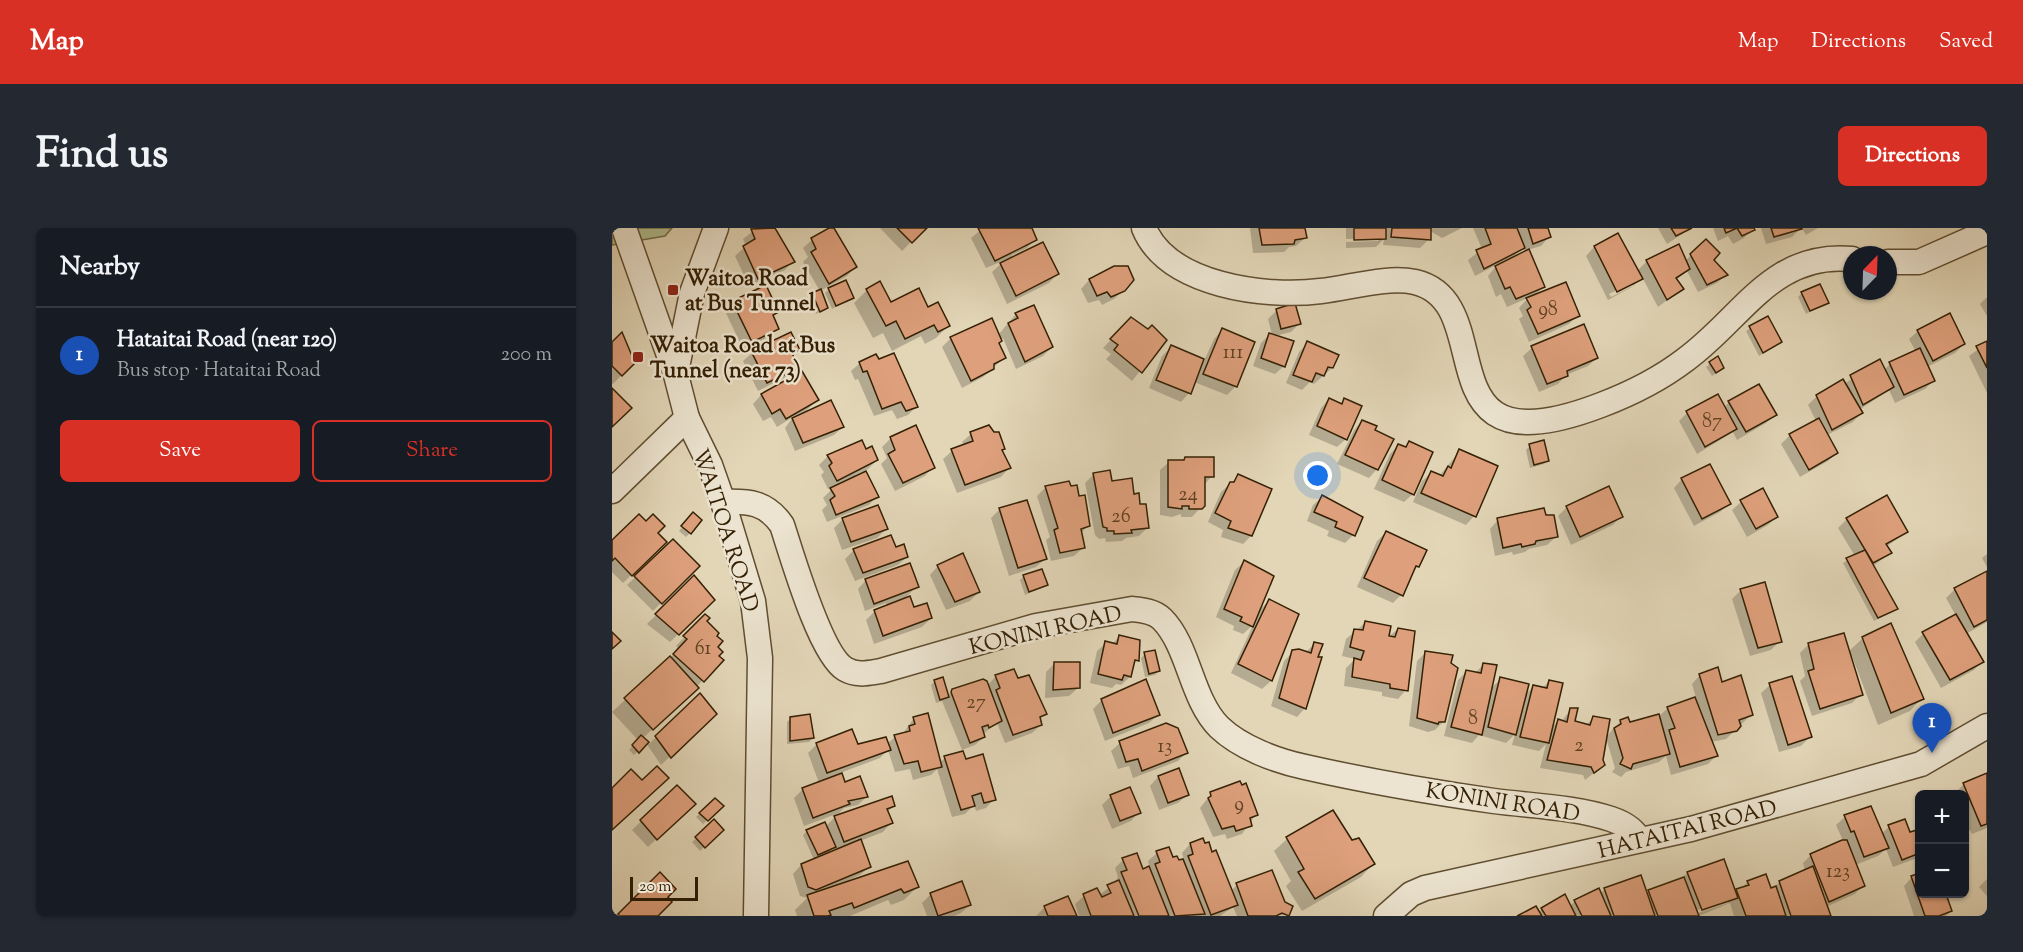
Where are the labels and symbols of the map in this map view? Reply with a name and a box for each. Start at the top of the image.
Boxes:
north arrow [1843,246,1897,300]
place label: Waitoa Road at Bus Tunnel [685,264,816,321]
marker: Waitoa Road at Bus Tunnel [666,283,680,297]
house number: 98 [1538,296,1558,325]
place label: Waitoa Road at Bus Tunnel (near 73) [650,331,836,388]
house number: 111 [1223,339,1243,368]
marker: Waitoa Road at Bus Tunnel (near 73) [631,350,645,364]
house number: 87 [1702,408,1722,437]
street label: WAITOA ROAD [683,445,766,617]
your location [1303,461,1332,490]
house number: 24 [1178,481,1198,510]
house number: 26 [1111,503,1131,532]
street label: KONINI ROAD [966,599,1125,665]
house number: 61 [695,635,711,664]
house number: 27 [966,689,986,718]
pin: 1 [1912,704,1952,753]
house number: 8 [1468,705,1478,734]
house number: 2 [1574,732,1584,761]
house number: 13 [1158,733,1172,762]
street label: KONINI ROAD [1423,776,1582,832]
house number: 9 [1234,791,1244,820]
street label: HATAITAI ROAD [1595,793,1781,869]
house number: 123 [1826,858,1850,887]
scale bar [630,874,698,902]

